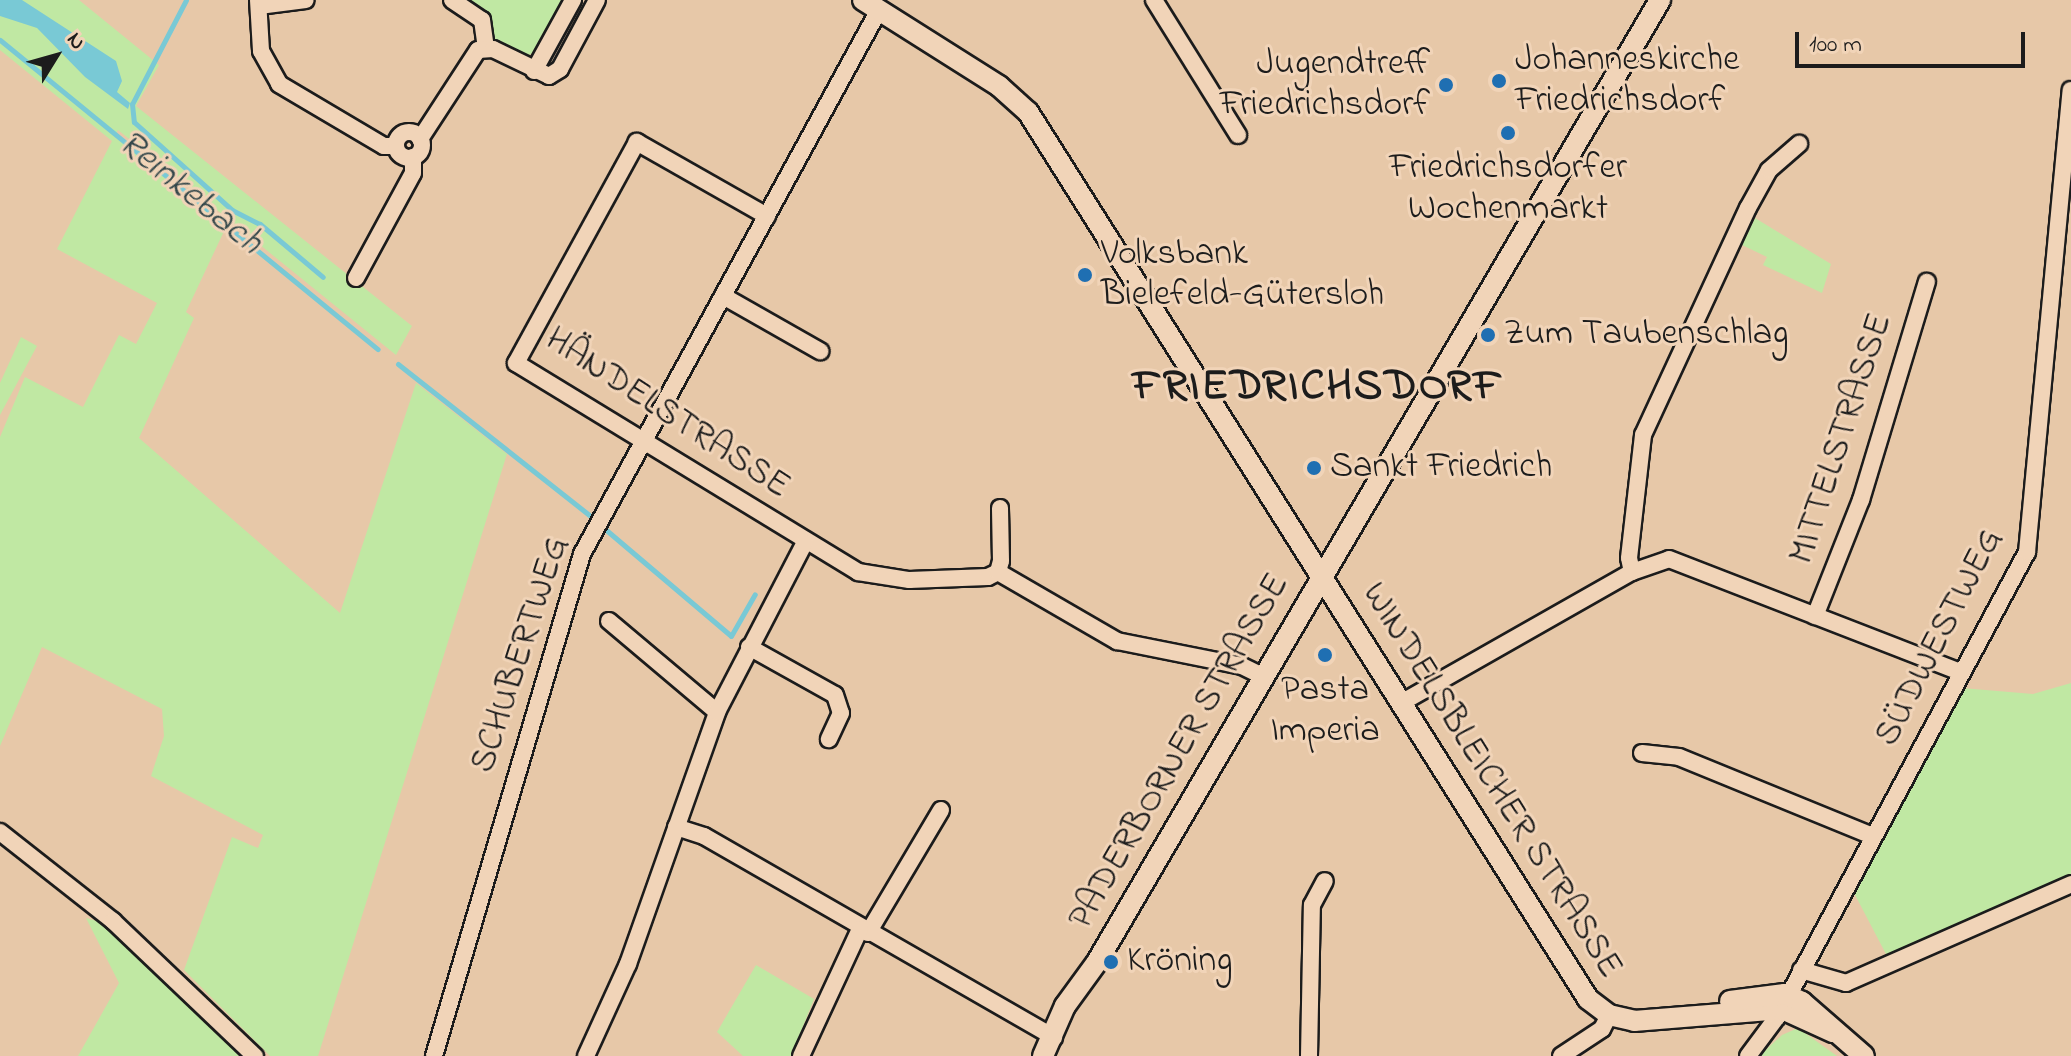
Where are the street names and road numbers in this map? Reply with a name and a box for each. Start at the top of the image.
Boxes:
street label: MITTELSTRASSE [1781,308,1903,570]
street label: HÄNDELSTRASSE [537,319,797,509]
street label: SÜDWESTWEG [1867,522,2013,754]
street label: SCHUBERTWEG [463,532,579,778]
street label: PADERBORNER STRASSE [1060,566,1300,938]
street label: WINDELSBLEICHER STRASSE [1351,575,1631,987]

